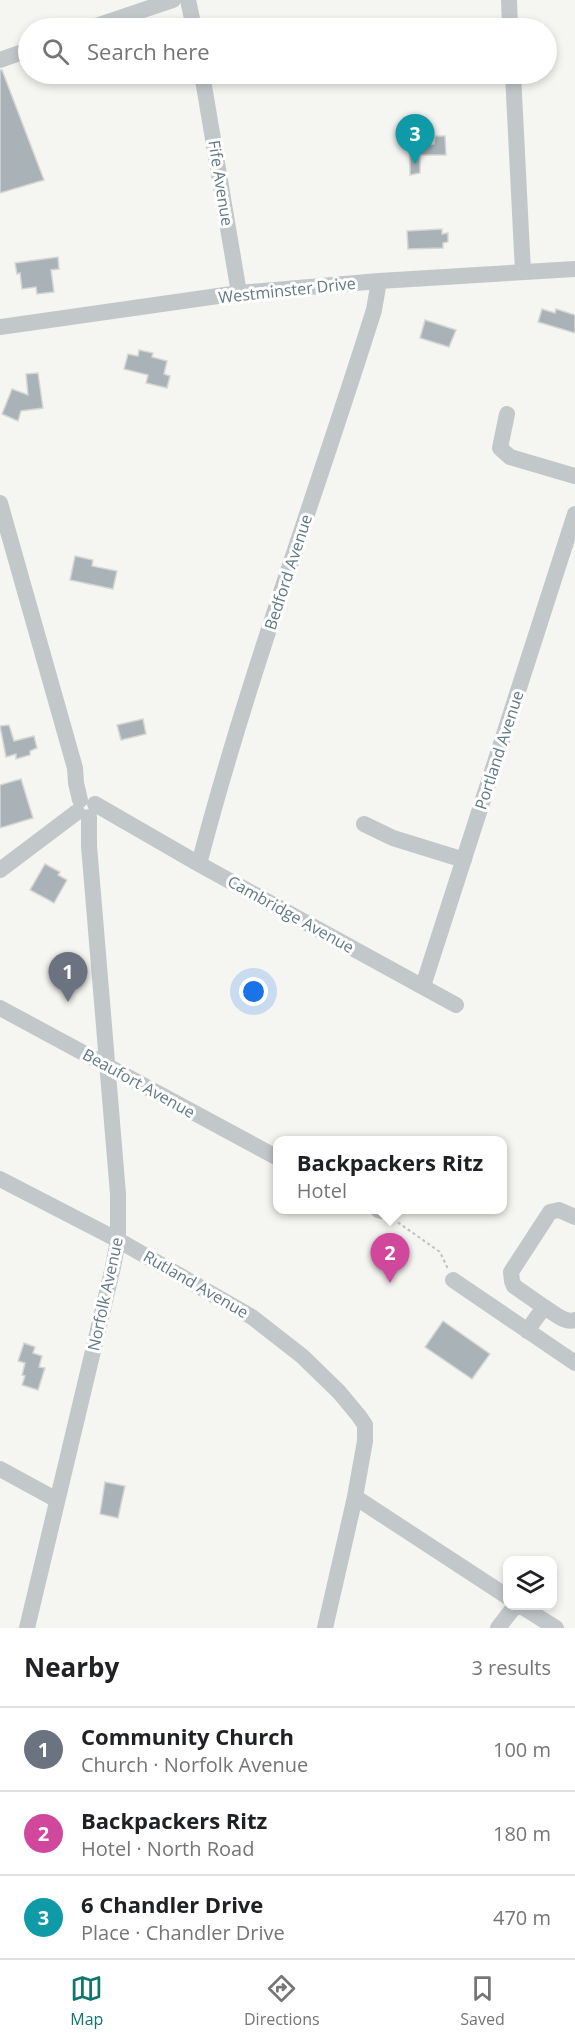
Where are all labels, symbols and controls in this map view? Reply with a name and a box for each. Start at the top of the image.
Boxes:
search box [18,18,557,84]
icon: search [39,35,72,68]
text: Search here [87,36,210,66]
pin: 3 [396,114,434,164]
street label: Fife Avenue [203,139,239,227]
street label: Westminster Drive [217,272,357,308]
street label: Bedford Avenue [259,511,317,633]
street label: Portland Avenue [469,688,529,812]
street label: Cambridge Avenue [224,870,358,958]
pin: 1 [48,952,88,1002]
your location [239,977,268,1006]
street label: Beaufort Avenue [79,1043,199,1123]
popup [273,1136,507,1214]
text: Backpackers Ritz [297,1147,483,1177]
text: Hotel [297,1177,347,1204]
pin: 2 [370,1234,410,1283]
street label: Norfolk Avenue [82,1235,128,1353]
street label: Rutland Avenue [139,1245,253,1323]
map controls [503,1556,557,1610]
button: layers [503,1556,557,1610]
text: Nearby [24,1649,119,1685]
text: 3 results [471,1654,551,1681]
text: Community Church [81,1721,294,1751]
text: 1 [38,1736,49,1763]
text: 100 m [493,1736,551,1763]
text: Church · Norfolk Avenue [81,1751,308,1778]
text: Backpackers Ritz [81,1805,267,1835]
text: 2 [38,1820,49,1847]
text: 180 m [493,1820,551,1847]
text: Hotel · North Road [81,1835,254,1862]
text: 6 Chandler Drive [81,1889,263,1919]
text: 3 [38,1904,49,1931]
text: 470 m [493,1904,551,1931]
text: Place · Chandler Drive [81,1919,285,1946]
tab: Map [70,1972,103,2030]
tab: Directions [244,1972,320,2030]
tab: Saved [460,1972,505,2030]

